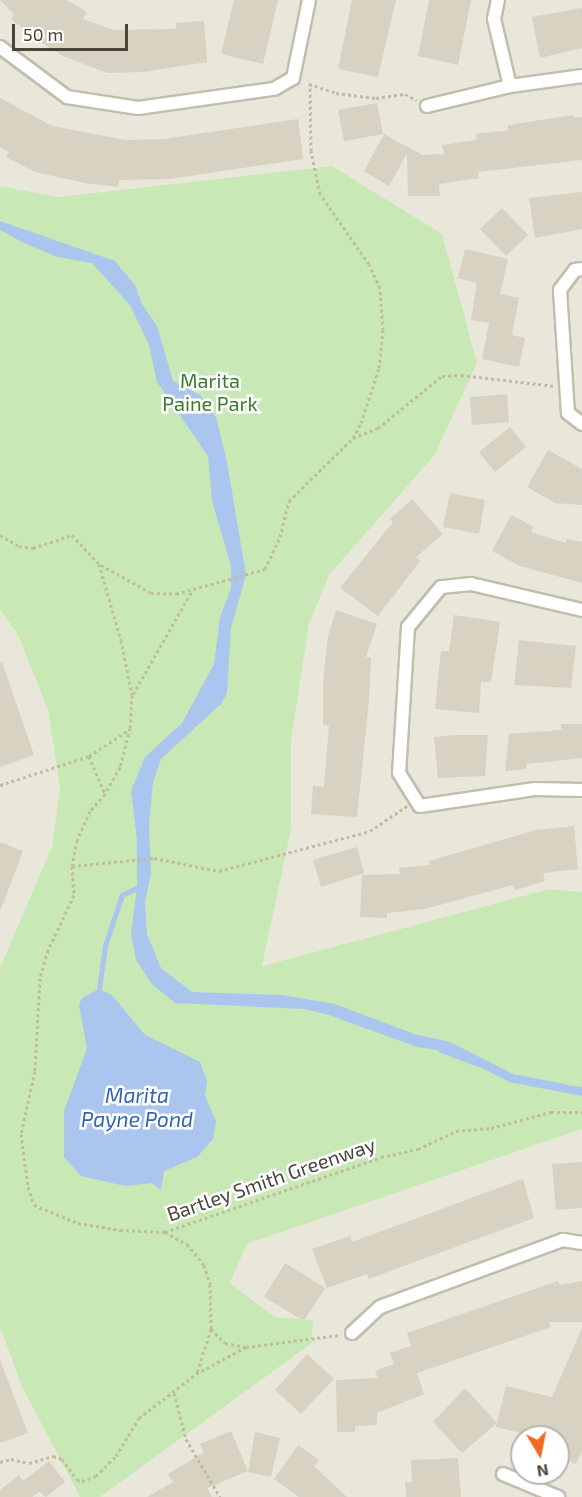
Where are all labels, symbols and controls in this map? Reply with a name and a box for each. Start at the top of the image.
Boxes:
scale bar [15,12,130,50]
text: 50 m [23,23,63,45]
park label: Marita Paine Park [162,369,258,416]
water label: Marita Payne Pond [81,1082,193,1132]
street label: Bartley Smith Greenway [163,1132,379,1226]
north arrow [510,1425,570,1485]
text: N [536,1461,550,1482]

